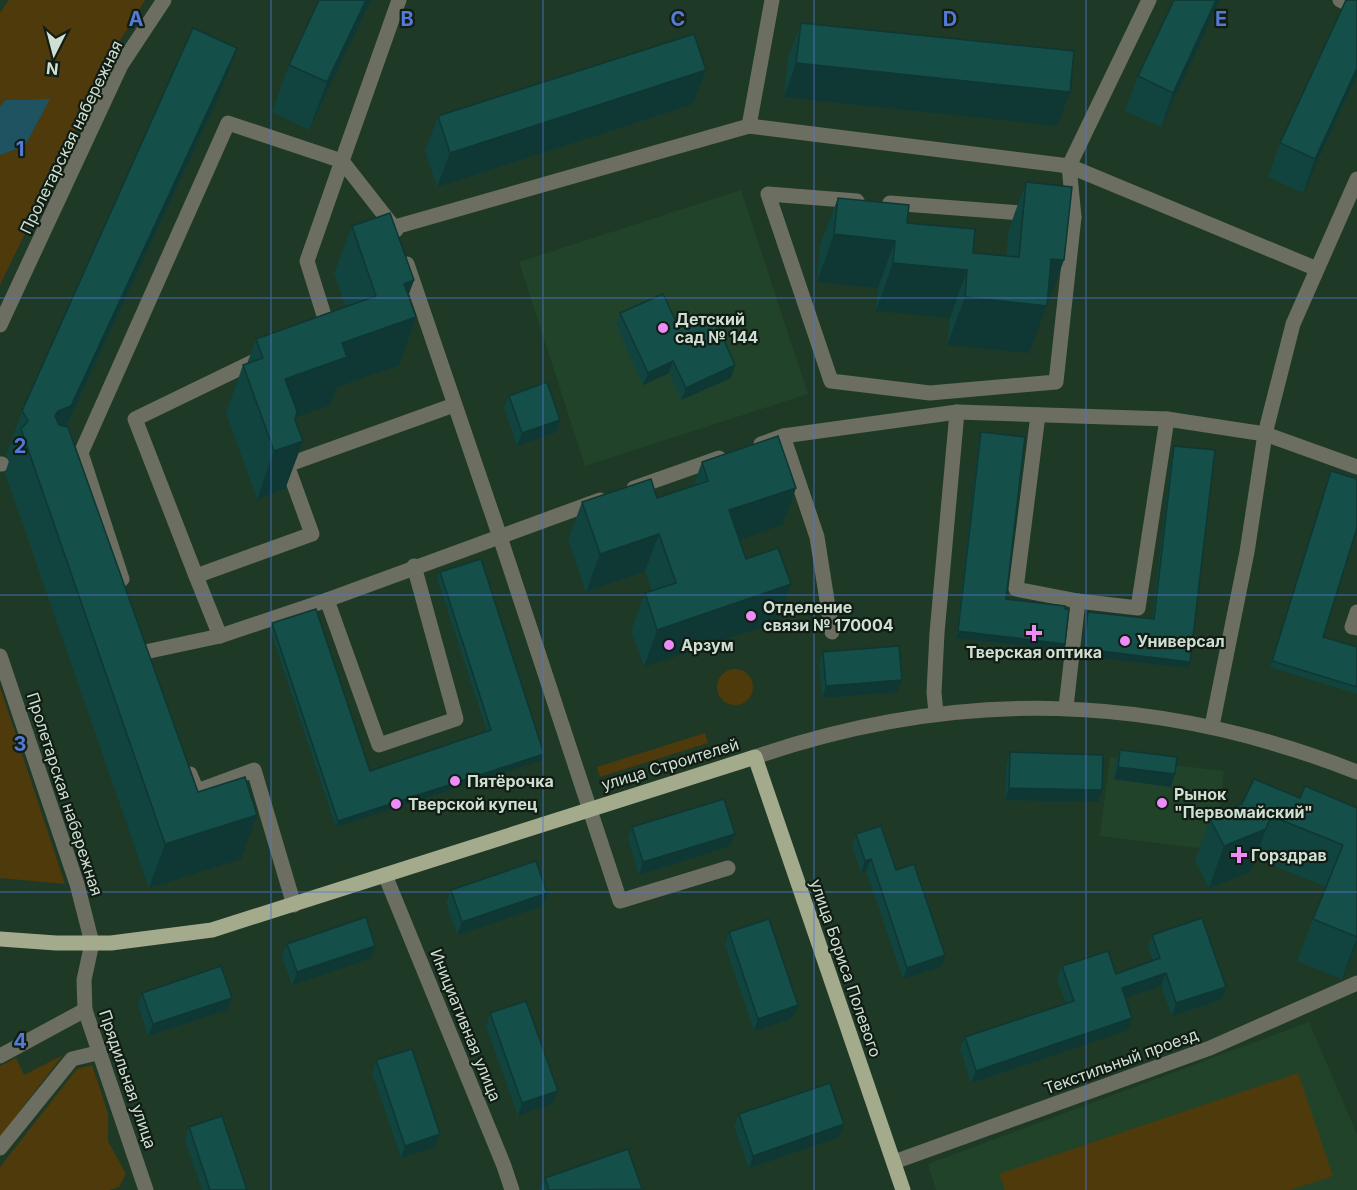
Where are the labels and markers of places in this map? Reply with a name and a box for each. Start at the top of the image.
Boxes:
place label: Детский сад № 144 [675,309,758,347]
marker: Детский сад № 144 [656,321,670,335]
place label: Отделение связи № 170004 [763,597,894,635]
marker: Отделение связи № 170004 [744,609,758,623]
marker: Тверская оптика [1027,626,1041,640]
place label: Универсал [1137,631,1225,651]
marker: Универсал [1118,634,1132,648]
place label: Арзум [681,635,734,655]
marker: Арзум [662,638,676,652]
place label: Тверская оптика [966,642,1102,662]
place label: Пятёрочка [467,771,554,791]
marker: Пятёрочка [448,774,462,788]
place label: Рынок "Первомайский" [1174,784,1313,822]
place label: Тверской купец [408,794,538,814]
marker: Рынок "Первомайский" [1155,796,1169,810]
marker: Тверской купец [389,797,403,811]
place label: Горздрав [1251,845,1327,865]
marker: Горздрав [1232,848,1246,862]

